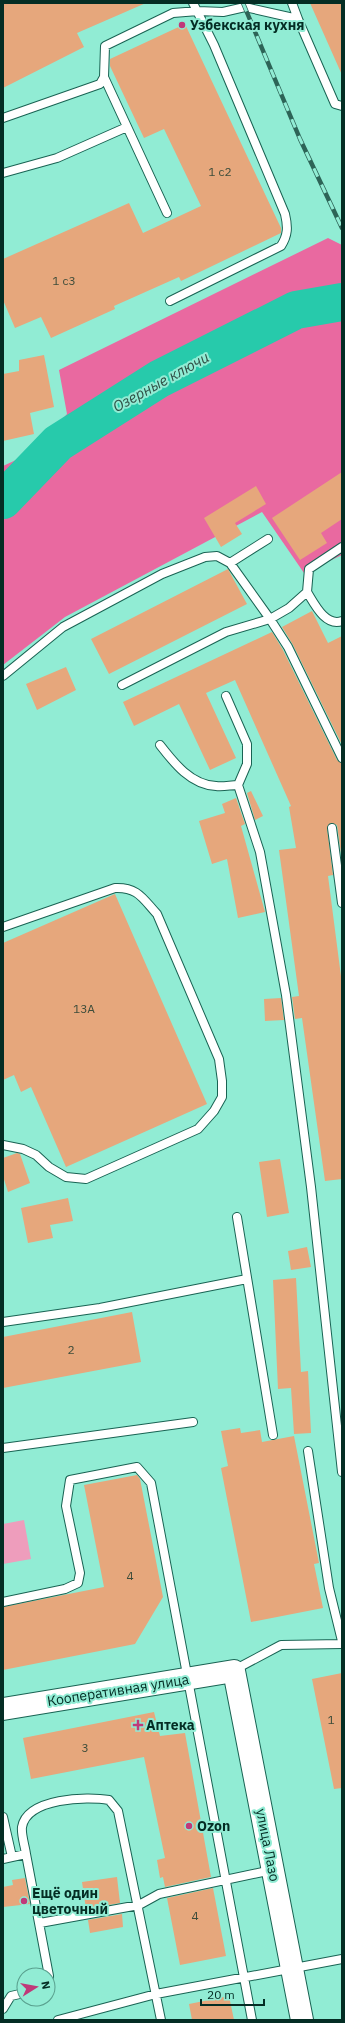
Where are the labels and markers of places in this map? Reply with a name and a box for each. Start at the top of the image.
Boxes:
place label: Узбекская кухня [190,16,304,34]
marker: Узбекская кухня [177,20,187,30]
place label: Аптека [146,1716,195,1734]
marker: Аптека [133,1720,143,1730]
place label: Ozon [197,1817,230,1835]
marker: Ozon [184,1821,194,1831]
place label: Ещё один цветочный [32,1884,108,1918]
marker: Ещё один цветочный [19,1896,29,1906]

